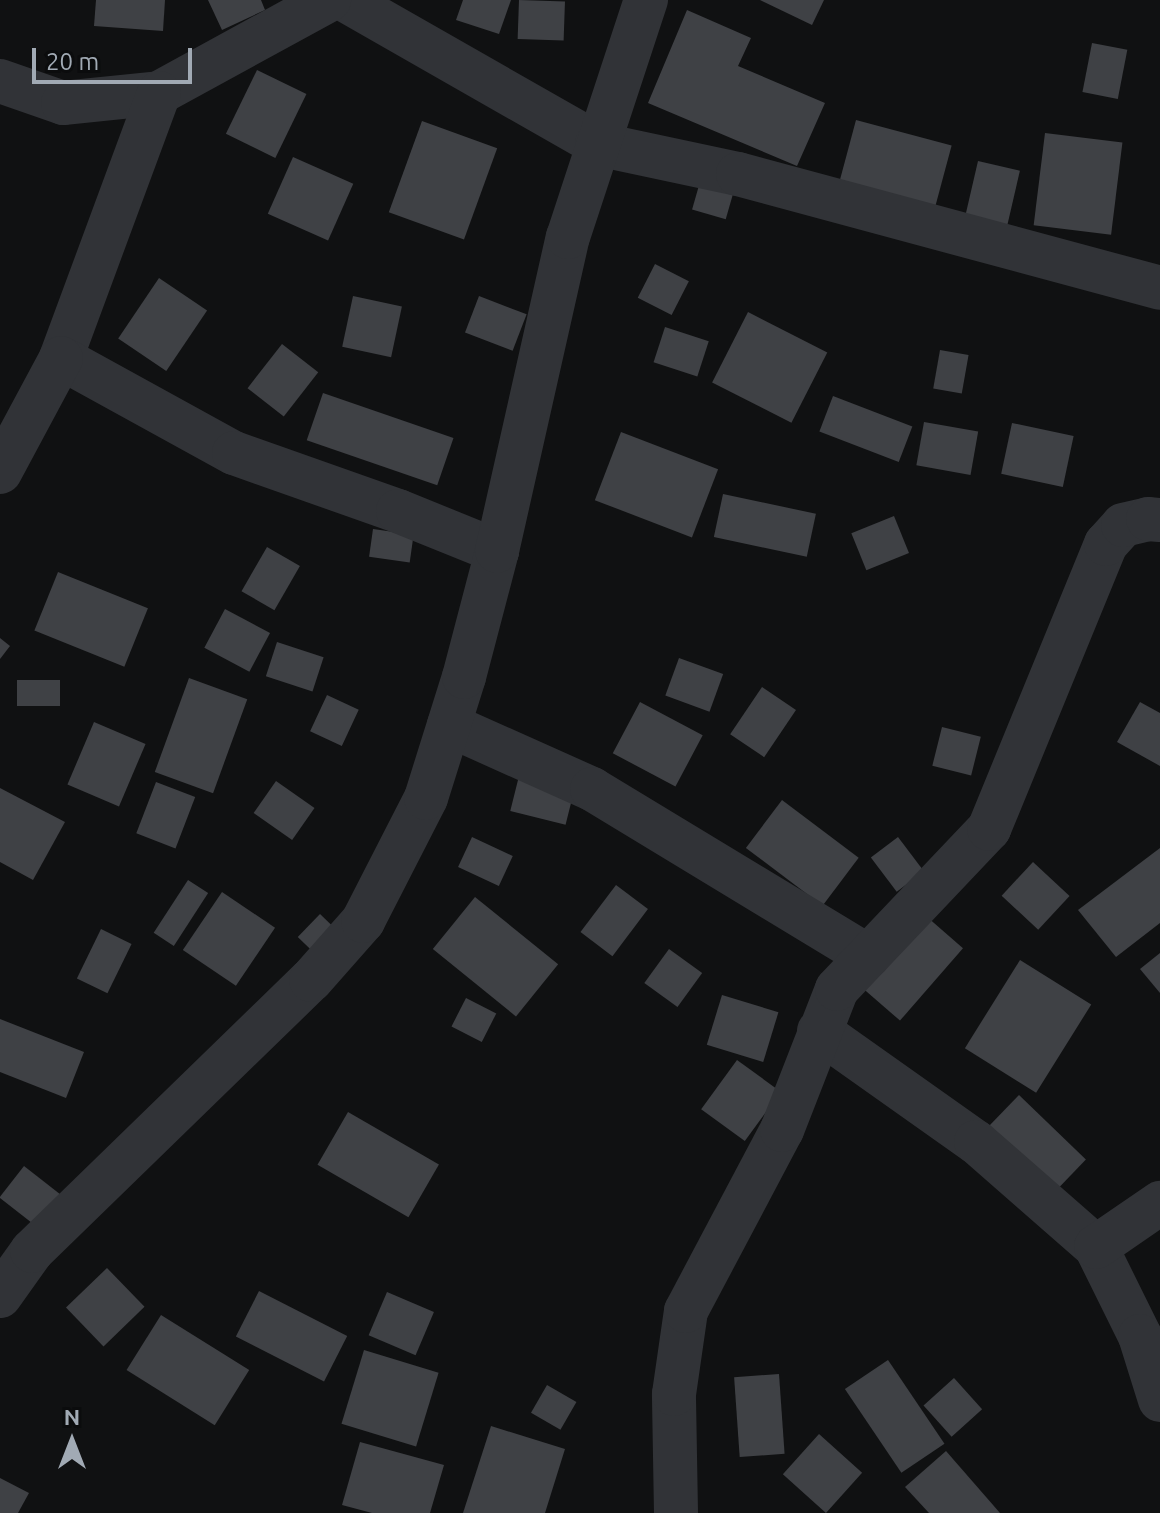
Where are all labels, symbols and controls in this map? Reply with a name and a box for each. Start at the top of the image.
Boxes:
scale bar [36,32,196,82]
text: 20 m [46,48,99,75]
north arrow [32,1401,112,1481]
text: N [64,1404,80,1429]

